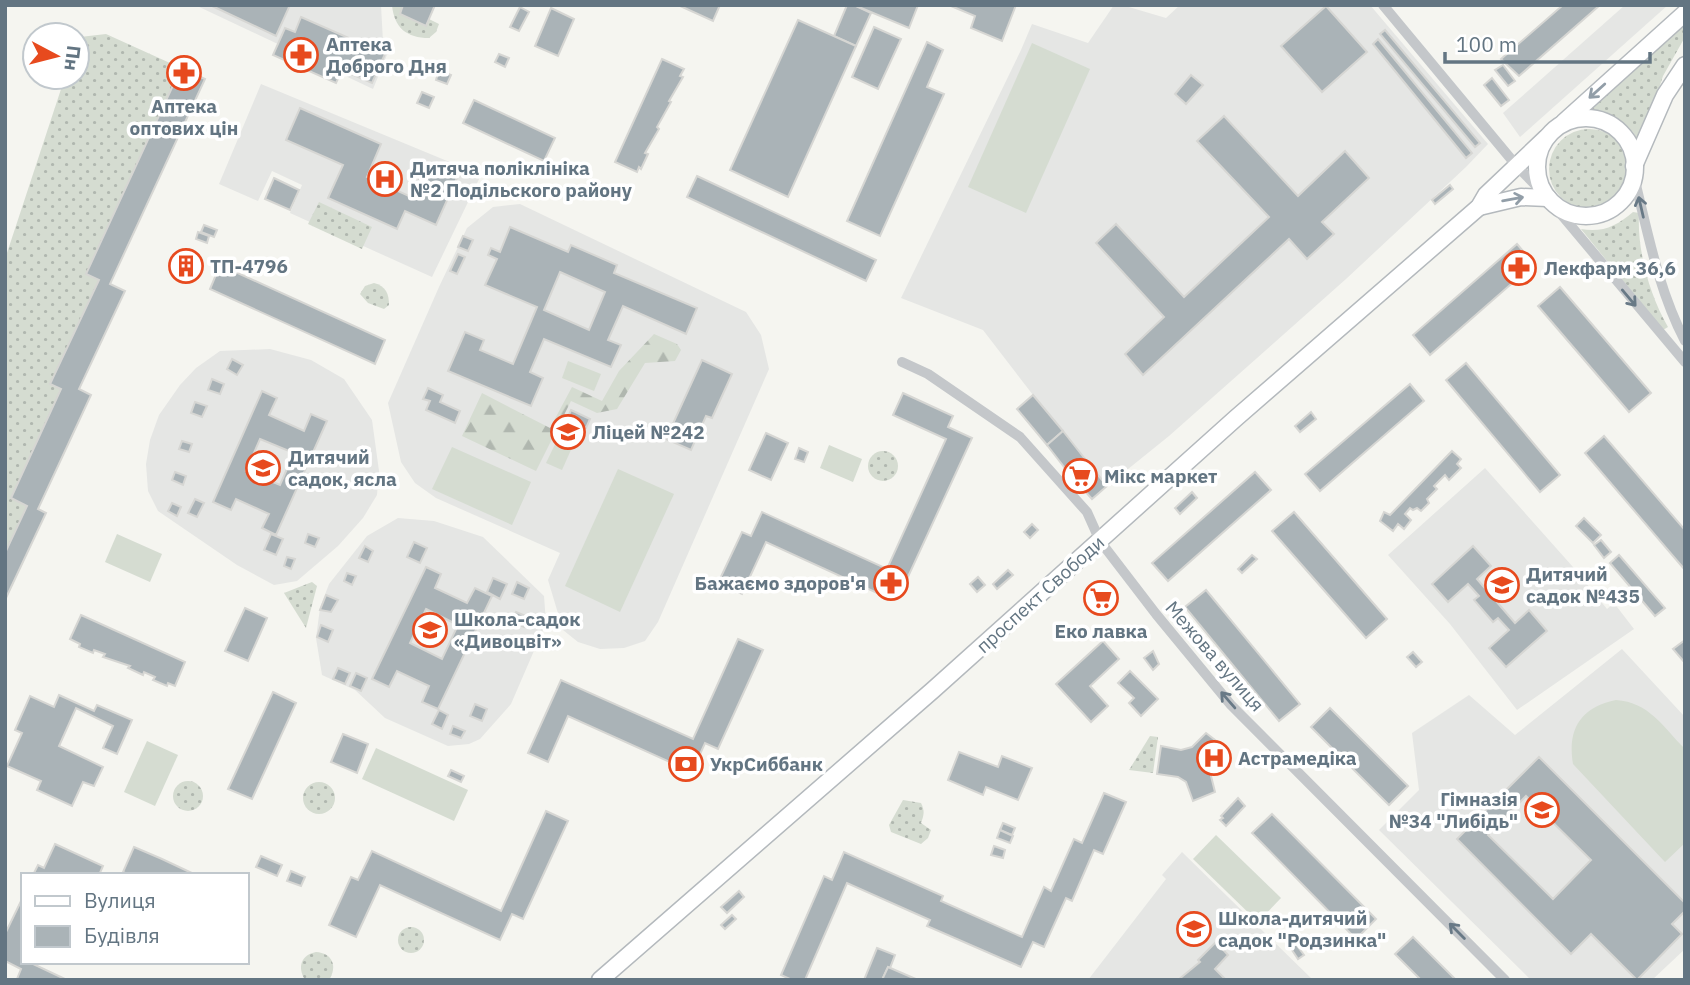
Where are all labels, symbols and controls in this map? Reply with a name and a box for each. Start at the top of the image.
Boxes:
north arrow [21,21,91,91]
scale bar [1445,21,1650,65]
text: 100 m [1456,30,1517,58]
place label: Аптека Доброго Дня [326,32,447,78]
pharmacy icon: Аптека Доброго Дня [282,36,320,74]
text: Пн [59,44,86,72]
pharmacy icon: Аптека оптових цін [165,54,203,92]
one-way arrow [1588,83,1606,99]
place label: Аптека оптових цін [130,94,238,140]
place label: Дитяча поліклініка №2 Подільского району [410,156,633,202]
hospital icon: Дитяча поліклініка №2 Подільского району [366,160,404,198]
one-way arrow [1501,192,1524,205]
one-way arrow [1634,196,1647,219]
building icon: ТП-4796 [167,247,205,285]
pharmacy icon: Лекфарм 36,6 [1500,249,1538,287]
place label: ТП-4796 [210,254,288,278]
place label: Лекфарм 36,6 [1544,256,1676,280]
one-way arrow [1621,288,1637,306]
school or university icon: Ліцей №242 [549,413,587,451]
place label: Ліцей №242 [592,420,705,444]
place label: Дитячий садок, ясла [288,445,397,491]
school or university icon: Дитячий садок, ясла [244,449,282,487]
supermarket icon: Мікс маркет [1061,457,1099,495]
place label: Мікс маркет [1104,464,1217,488]
street label: проспект Свободи [971,530,1109,658]
place label: Дитячий садок №435 [1526,562,1640,608]
pharmacy icon: Бажаємо здоров'я [872,564,910,602]
school or university icon: Дитячий садок №435 [1483,566,1521,604]
place label: Бажаємо здоров'я [694,571,866,595]
supermarket icon: Еко лавка [1082,579,1120,617]
street label: Межова вулиця [1160,596,1270,716]
place label: Школа-садок «Дивоцвіт» [454,607,580,653]
school or university icon: Школа-садок «Дивоцвіт» [411,611,449,649]
place label: Еко лавка [1055,619,1148,643]
one-way arrow [1220,692,1236,710]
hospital icon: Астрамедіка [1195,739,1233,777]
bank icon: УкрСиббанк [667,745,705,783]
place label: Астрамедіка [1238,746,1357,770]
place label: УкрСиббанк [710,752,823,776]
place label: Гімназія №34 "Либідь" [1389,787,1518,833]
school or university icon: Гімназія №34 "Либідь" [1523,791,1561,829]
legend [21,873,248,964]
text: Вулиця [84,886,156,914]
place label: Школа-дитячий садок "Родзинка" [1218,906,1386,952]
school or university icon: Школа-дитячий садок "Родзинка" [1175,910,1213,948]
text: Будівля [84,921,160,949]
one-way arrow [1449,923,1466,940]

